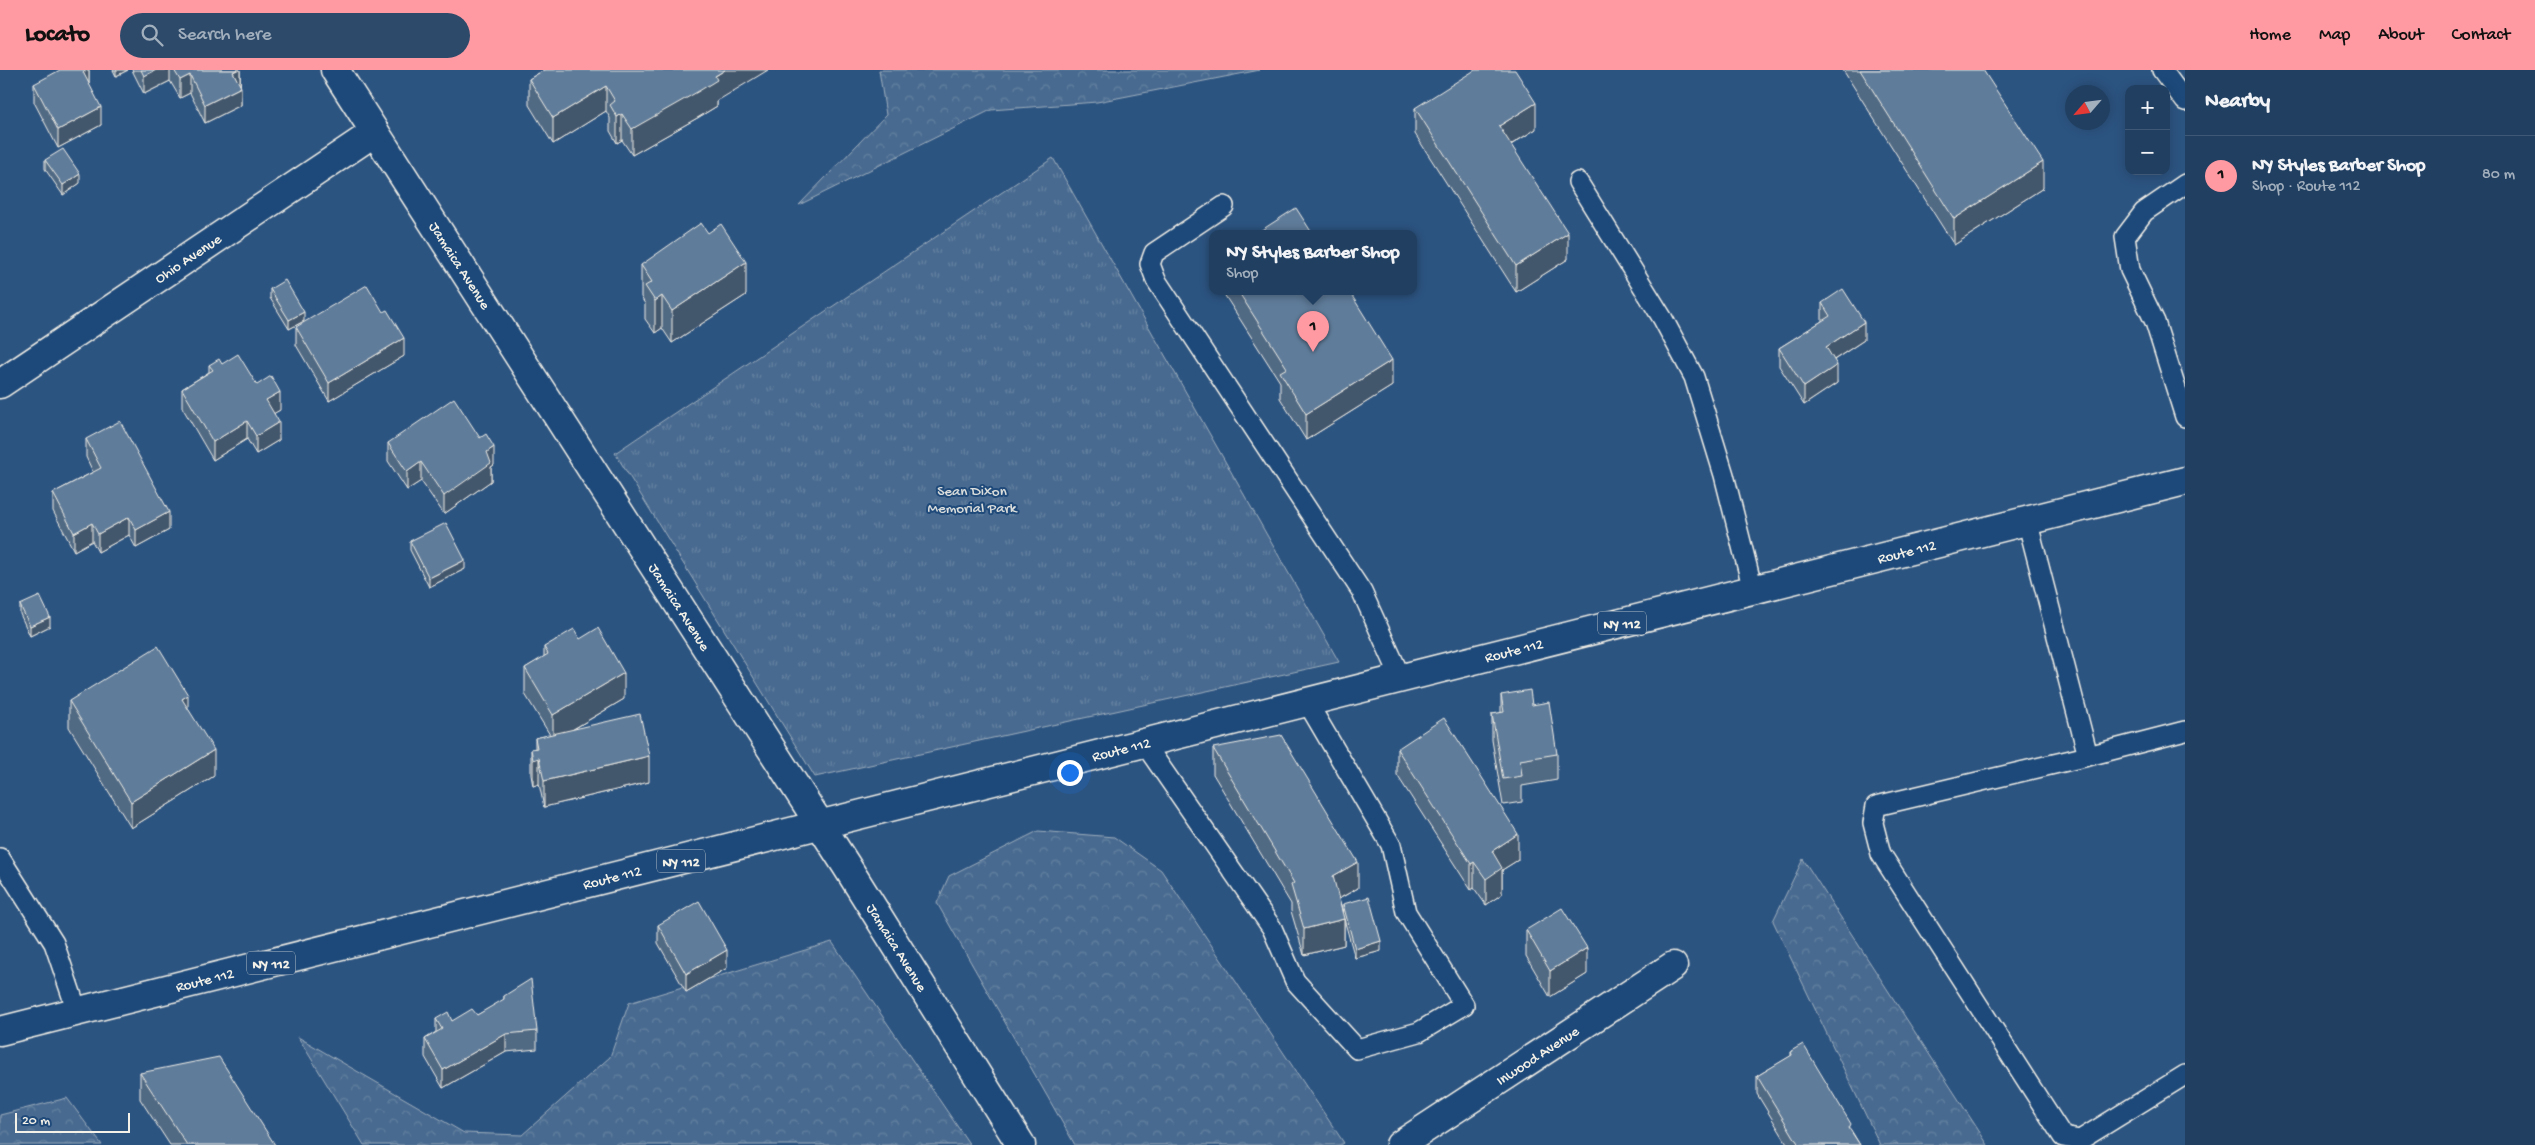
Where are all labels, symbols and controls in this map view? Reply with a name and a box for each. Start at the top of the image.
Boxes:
search box [120,13,470,58]
text: Locato [25,21,90,50]
icon: search [138,21,166,49]
text: Search here [178,24,272,47]
text: Home [2249,25,2291,46]
text: Map [2319,25,2350,46]
text: About [2378,25,2424,46]
text: Contact [2452,25,2510,46]
north arrow [2065,85,2110,130]
map controls [2125,85,2170,175]
button: + [2125,85,2170,130]
text: Nearby [2205,90,2270,115]
button: − [2125,130,2170,175]
text: NY Styles Barber Shop [2252,155,2425,178]
text: 1 [2218,166,2224,185]
text: 80 m [2482,166,2515,185]
text: Shop · Route 112 [2252,178,2360,197]
street label: Jamaica Avenue [424,219,494,314]
popup [1209,230,1417,295]
street label: Ohio Avenue [152,231,226,289]
text: NY Styles Barber Shop [1226,242,1400,265]
text: Shop [1226,265,1259,284]
pin: 1 [1297,311,1329,352]
park label: Sean Dixon Memorial Park [928,483,1018,518]
street label: Route 112 [1876,537,1938,569]
street label: Jamaica Avenue [643,561,713,655]
road number: NY 112 [1598,612,1646,634]
street label: Route 112 [1483,636,1545,668]
street label: Route 112 [1090,735,1153,767]
your location [1057,760,1083,786]
road number: NY 112 [657,849,705,872]
street label: Route 112 [581,863,644,895]
street label: Jamaica Avenue [861,901,930,996]
road number: NY 112 [247,951,295,974]
street label: Route 112 [174,965,236,997]
street label: Inwood Avenue [1493,1023,1583,1090]
scale bar [15,1110,130,1133]
text: 20 m [22,1113,50,1130]

